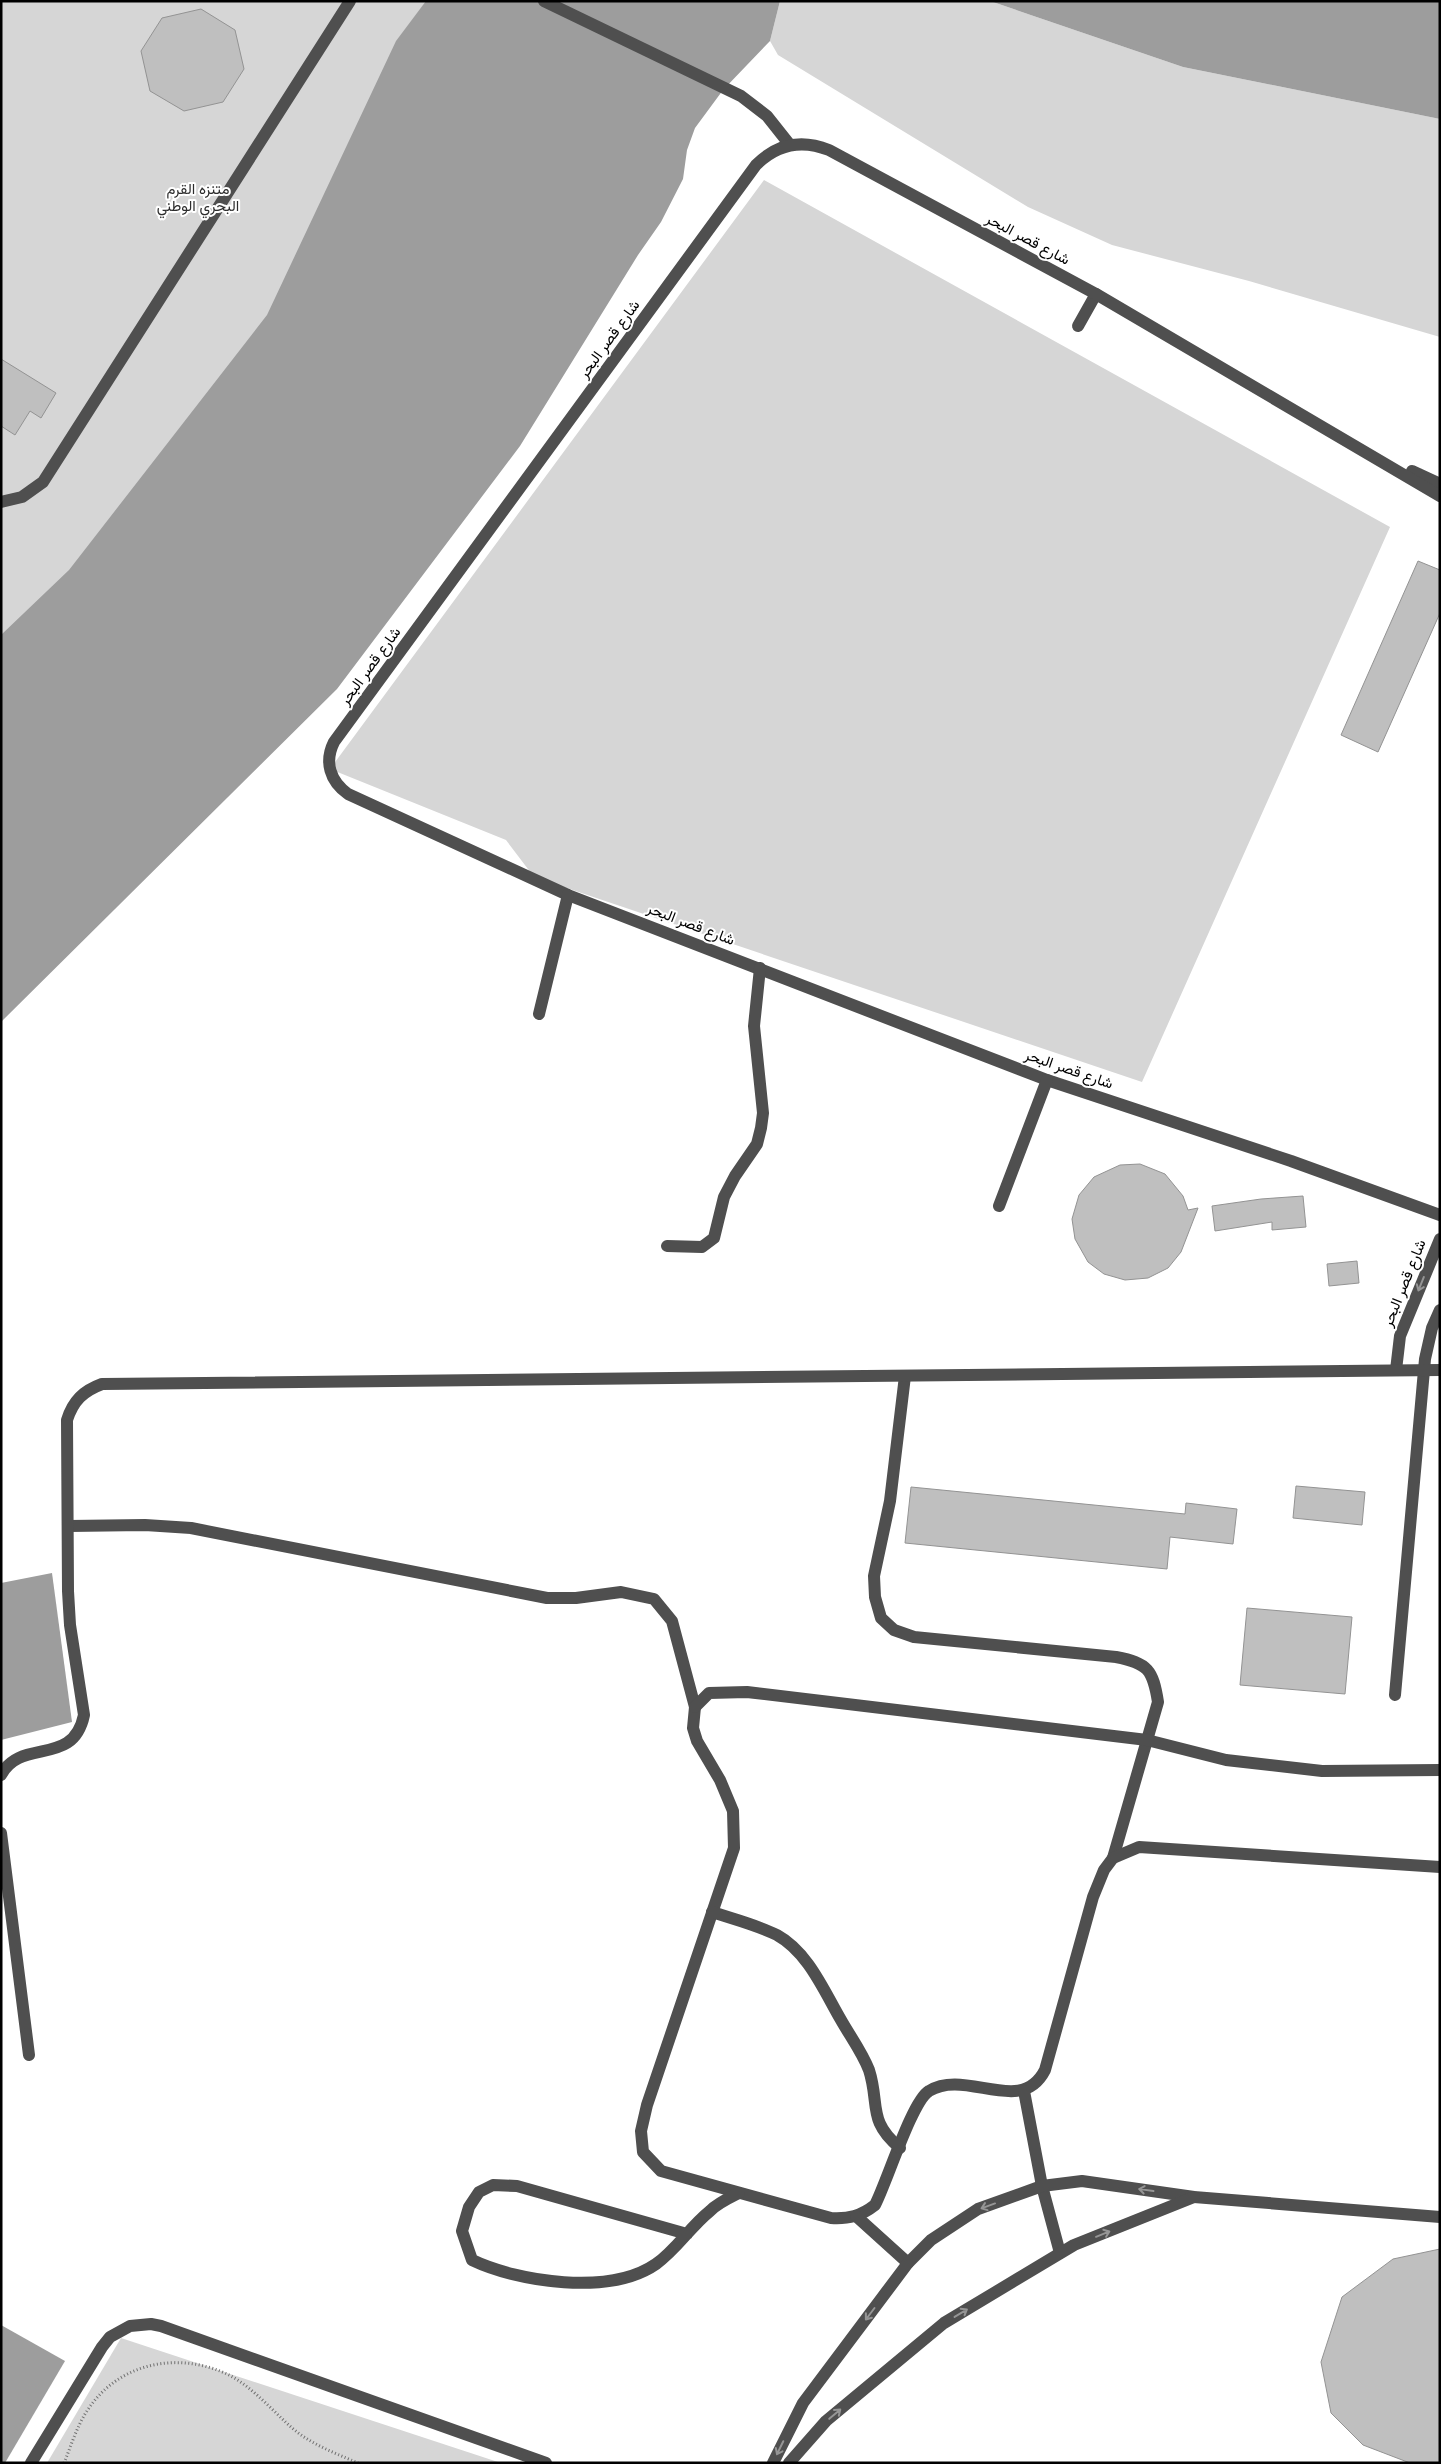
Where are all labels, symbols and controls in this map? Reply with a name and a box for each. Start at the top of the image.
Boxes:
park label: متنزه القرم البحري الوطني [157,180,239,219]
street label: شارع قصر البحر [981,209,1073,270]
street label: شارع قصر البحر [574,296,645,384]
street label: شارع قصر البحر [335,623,406,711]
street label: شارع قصر البحر [643,899,738,951]
street label: شارع قصر البحر [1021,1045,1116,1094]
street label: شارع قصر البحر [1378,1237,1432,1331]
one-way arrow [1416,1276,1425,1291]
one-way arrow [1138,2185,1154,2195]
one-way arrow [980,2202,996,2211]
one-way arrow [1095,2228,1110,2238]
one-way arrow [864,2307,875,2320]
one-way arrow [953,2307,967,2317]
one-way arrow [828,2409,841,2420]
one-way arrow [775,2441,785,2456]

